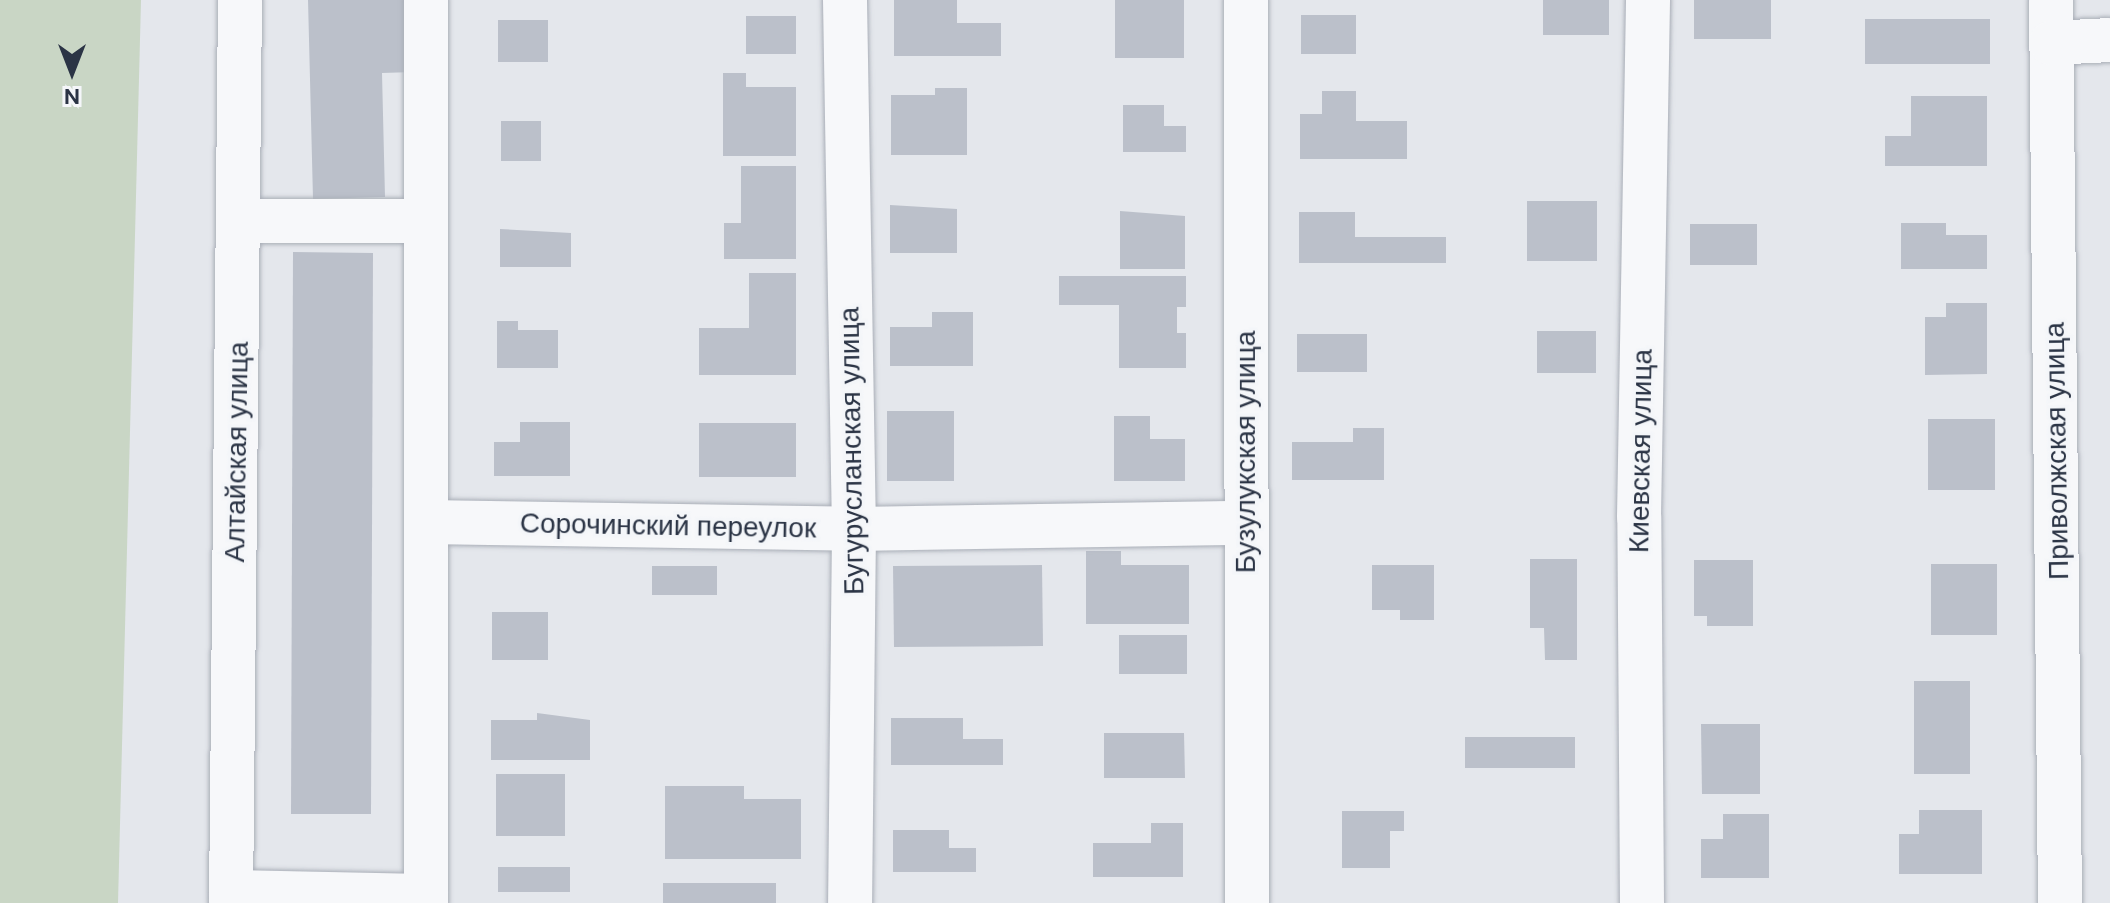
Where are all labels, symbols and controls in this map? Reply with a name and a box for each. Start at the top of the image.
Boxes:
north arrow [32,32,112,112]
text: N [64,82,80,111]
street label: Бугурусланская улица [833,307,871,595]
street label: Приволжская улица [2038,322,2076,580]
street label: Бузулукская улица [1229,331,1263,573]
street label: Алтайская улица [218,341,256,563]
street label: Киевская улица [1622,349,1660,553]
street label: Сорочинский переулок [520,507,816,545]

